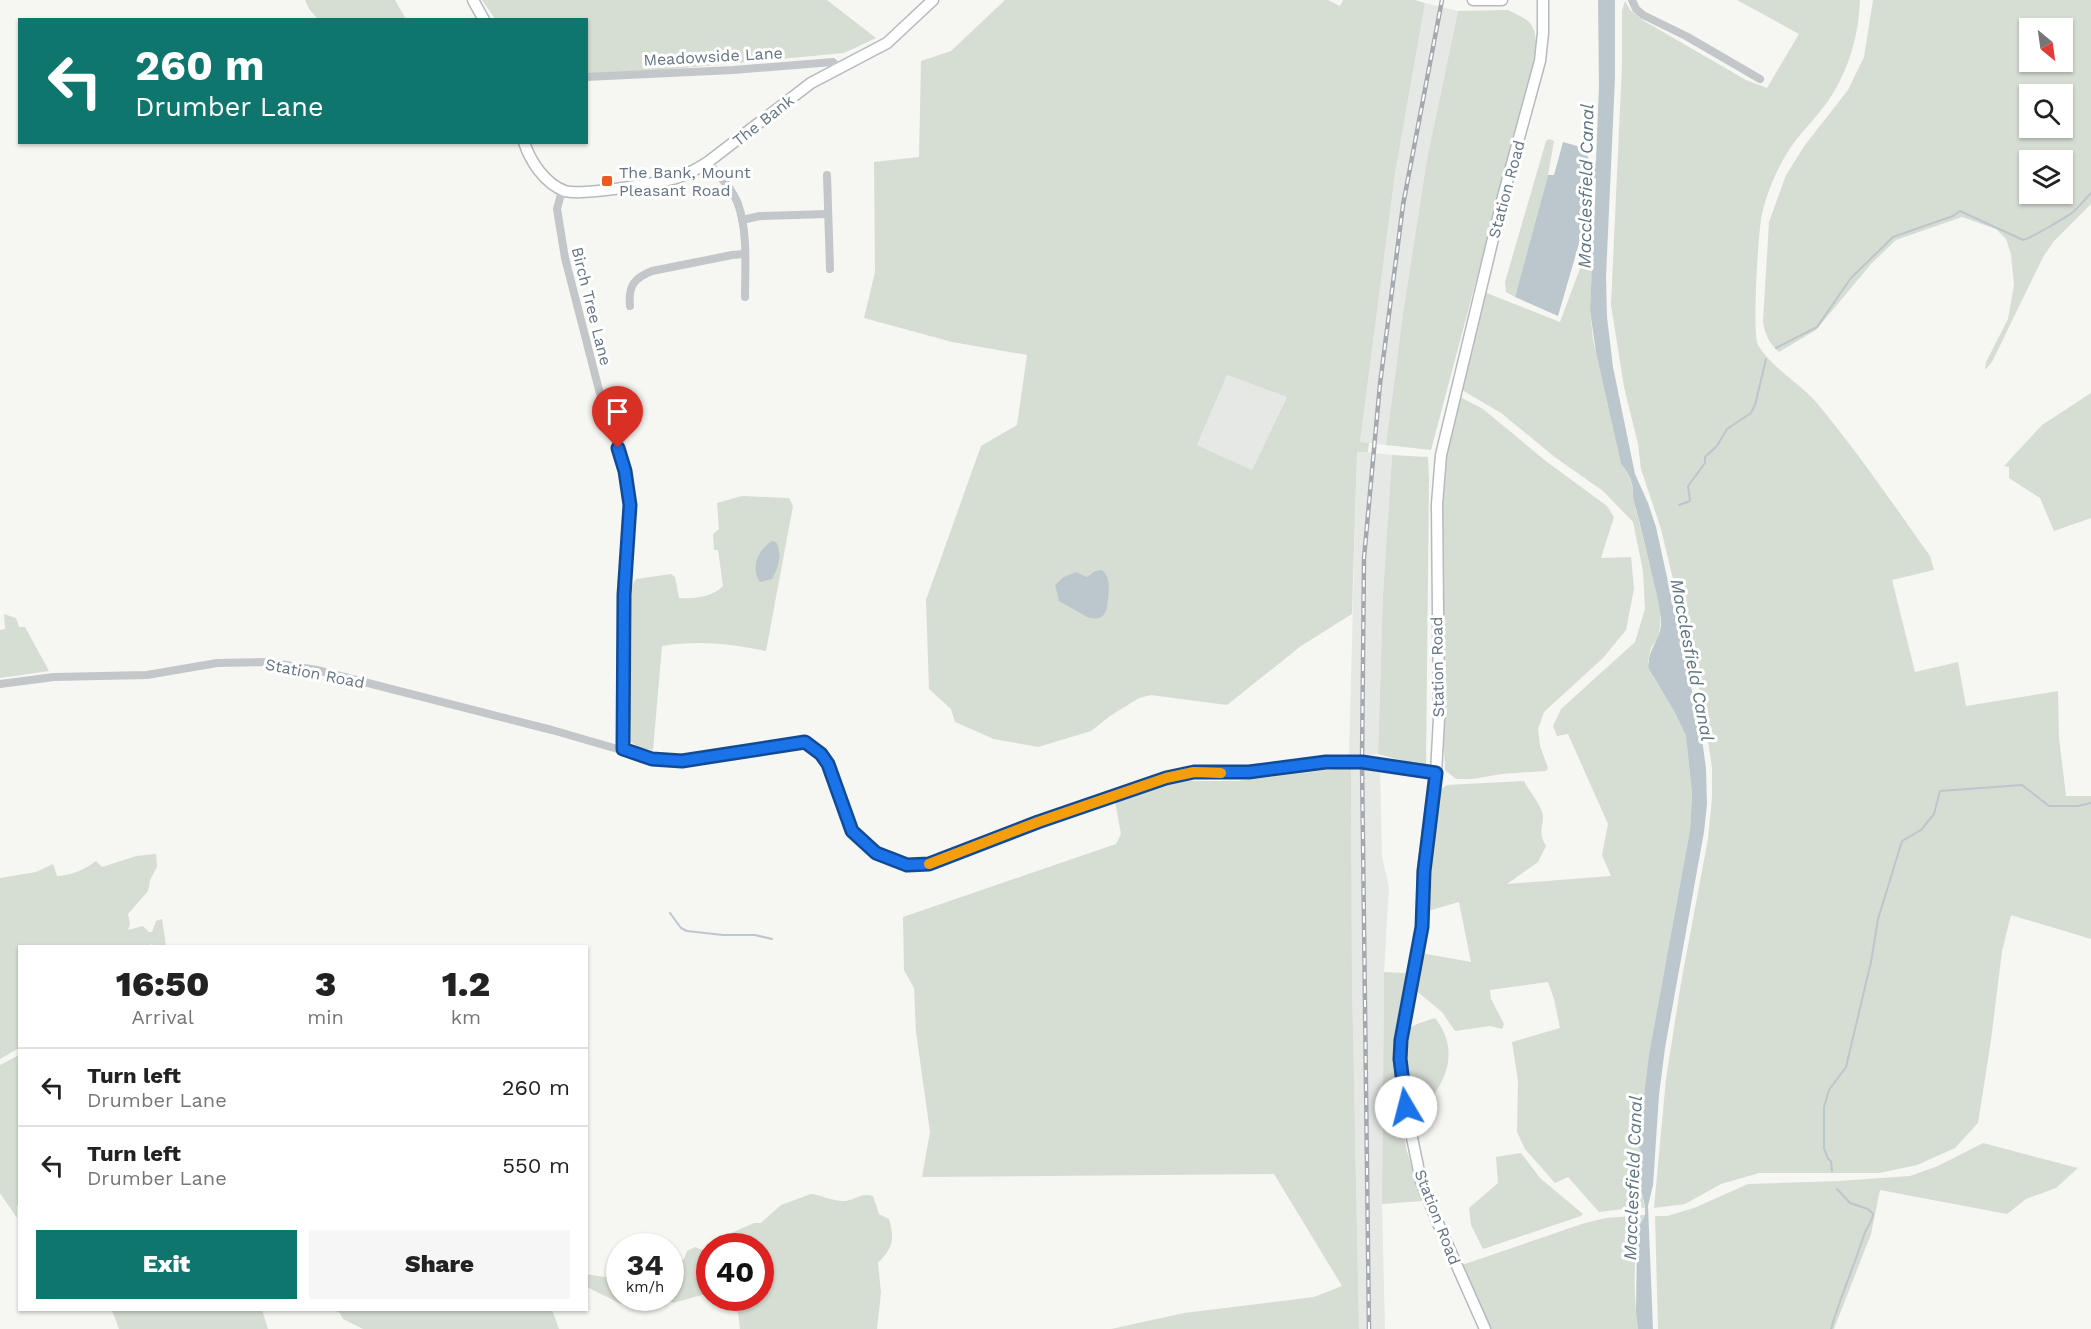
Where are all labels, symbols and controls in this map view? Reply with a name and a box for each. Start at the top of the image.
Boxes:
north arrow [2019,18,2073,72]
map controls [2019,18,2073,204]
text: 260 m [135,41,265,90]
icon: left [36,42,114,120]
street label: Meadowside Lane [643,43,783,70]
button: search [2019,84,2073,138]
text: Drumber Lane [135,91,324,123]
street label: The Bank [729,91,798,150]
water label: Macclesfield Canal [1574,103,1597,269]
street label: Station Road [1484,138,1529,240]
button: layers [2019,150,2073,204]
place label: The Bank, Mount Pleasant Road [619,163,751,200]
marker: The Bank, Mount Pleasant Road [600,174,614,188]
street label: Birch Tree Lane [568,245,615,367]
pin [592,386,643,448]
icon: arrive [601,395,634,428]
water label: Macclesfield Canal [1666,577,1719,743]
street label: Station Road [1427,616,1448,717]
street label: Station Road [264,655,366,692]
text: 16:50 [116,963,209,1005]
text: 3 [315,963,336,1005]
text: 1.2 [442,963,490,1005]
text: Arrival [131,1005,194,1029]
text: min [307,1005,344,1029]
text: km [451,1005,481,1029]
text: Turn left [87,1063,181,1088]
icon: left [36,1071,69,1104]
text: 260 m [502,1075,570,1100]
position arrow [1374,1075,1438,1139]
text: Drumber Lane [87,1088,227,1112]
water label: Macclesfield Canal [1619,1095,1646,1261]
text: Turn left [87,1141,181,1166]
icon: left [36,1149,69,1182]
text: 550 m [502,1153,570,1178]
text: Drumber Lane [87,1166,227,1190]
street label: Station Road [1411,1167,1464,1268]
button: Exit [36,1230,297,1299]
button: Share [309,1230,570,1299]
speed limit sign: 40 [696,1233,774,1311]
text: 34 [626,1247,664,1282]
text: km/h [626,1278,664,1296]

